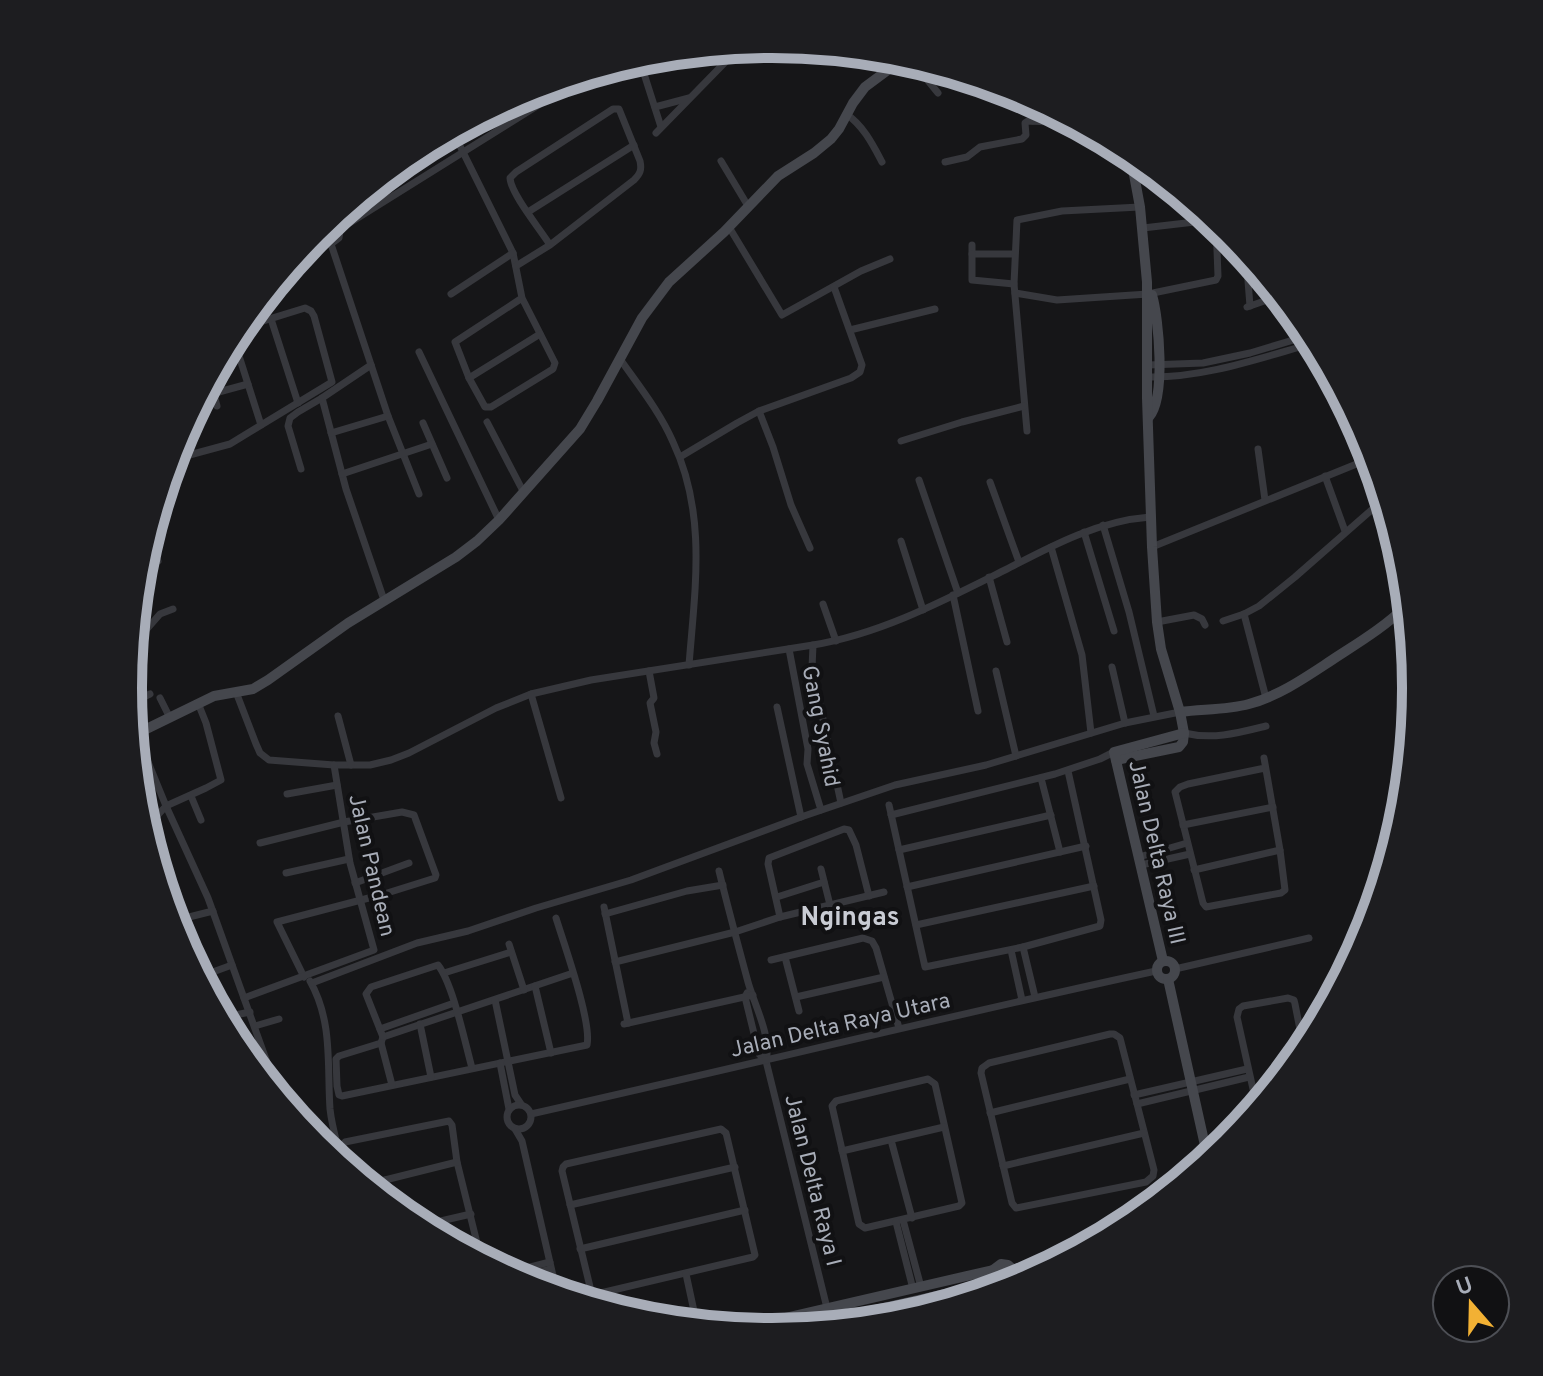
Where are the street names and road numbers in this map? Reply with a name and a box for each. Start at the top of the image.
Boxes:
street label: Gang Syahid [795,663,845,789]
street label: Jalan Delta Raya III [1121,758,1190,947]
street label: Jalan Pandean [341,792,400,939]
street label: Jalan Delta Raya Utara [728,988,953,1065]
street label: Jalan Delta Raya I [777,1092,846,1269]

